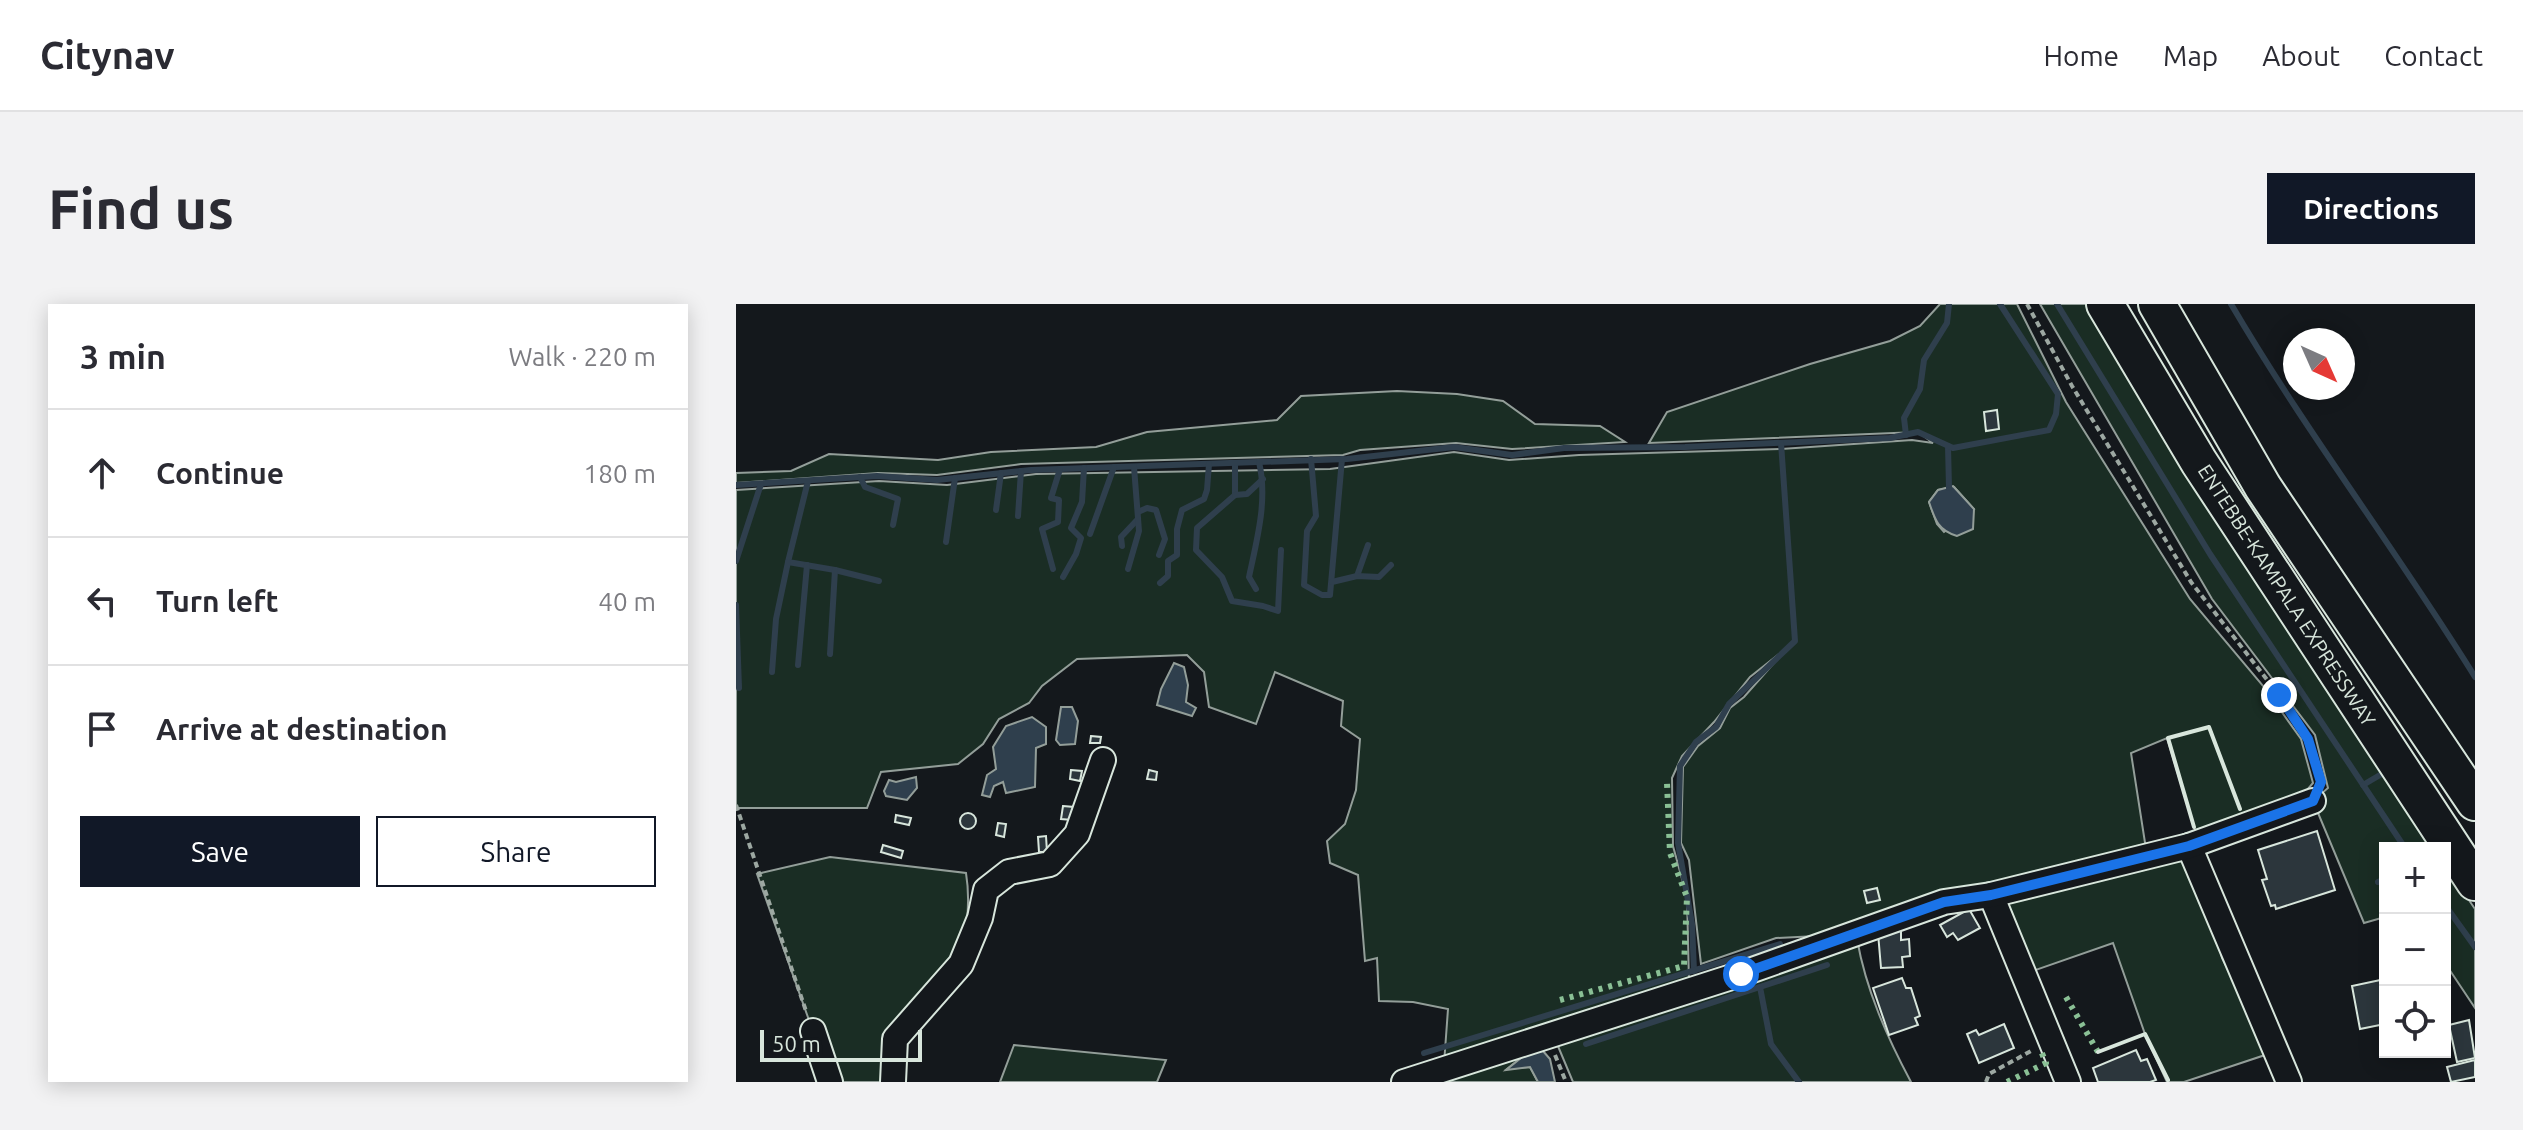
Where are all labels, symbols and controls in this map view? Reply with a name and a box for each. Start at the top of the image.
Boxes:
text: Citynav [40,34,175,76]
text: Home [2044,40,2119,71]
text: Map [2163,40,2218,71]
text: About [2262,40,2340,71]
text: Contact [2384,40,2483,71]
button: Directions [2267,173,2475,244]
text: Find us [48,177,234,240]
north arrow [2283,328,2355,400]
text: 3 min [80,337,166,375]
text: Walk · 220 m [508,342,656,371]
icon: ahead [80,451,124,495]
text: Continue [156,456,284,490]
text: 180 m [584,459,656,488]
street label: ENTEBBE-KAMPALA EXPRESSWAY [2194,460,2381,731]
icon: left [80,579,124,623]
text: Turn left [156,584,278,618]
text: 40 m [598,587,656,616]
route end [2261,677,2297,713]
icon: arrive [80,707,124,751]
text: Arrive at destination [156,712,448,746]
button: Save [80,816,360,887]
button: Share [376,816,656,887]
map controls [2379,842,2451,1058]
button: + [2379,842,2451,914]
button: − [2379,914,2451,986]
route start [1723,956,1759,992]
button: locate [2379,986,2451,1058]
scale bar [760,1026,922,1062]
text: 50 m [772,1031,821,1056]

